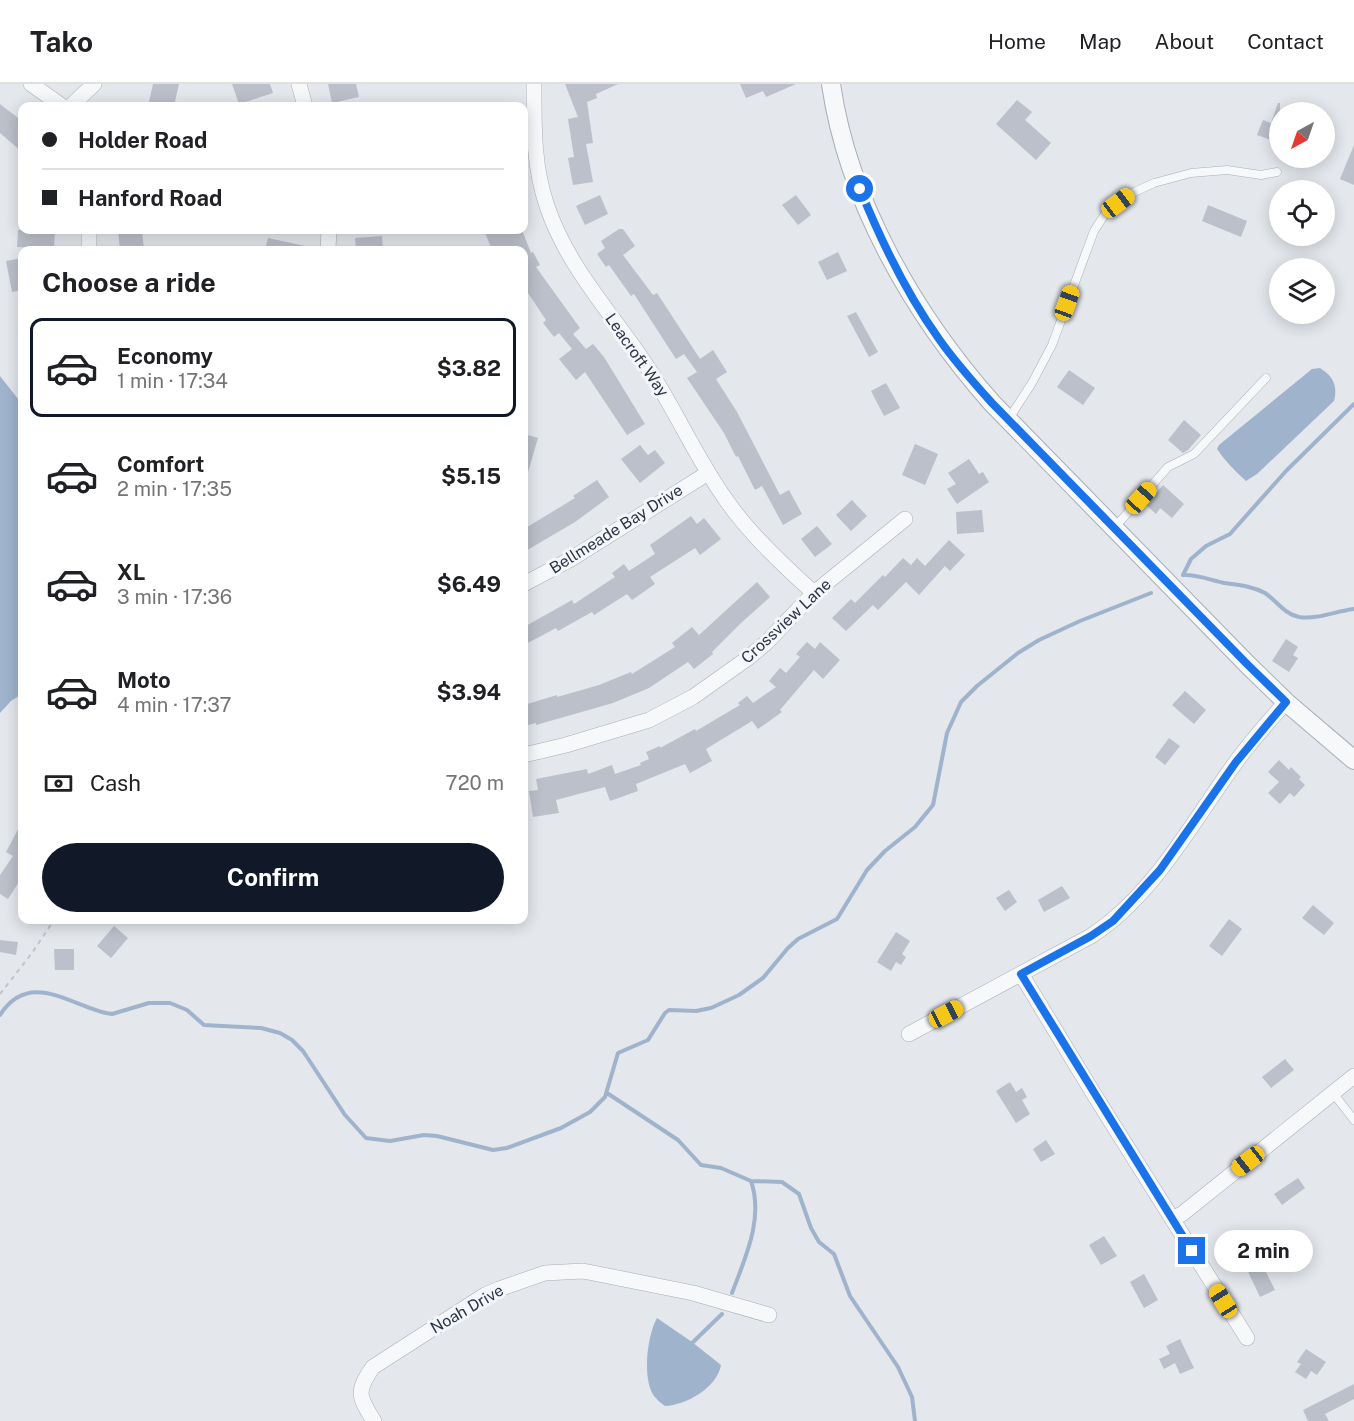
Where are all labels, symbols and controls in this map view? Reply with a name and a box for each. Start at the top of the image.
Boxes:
text: Tako [30,25,93,58]
text: Home [988,29,1046,54]
text: Map [1079,29,1122,54]
text: About [1155,29,1214,54]
text: Contact [1247,29,1324,54]
north arrow [1269,102,1335,168]
map controls [1269,102,1335,324]
text: Holder Road [78,127,207,153]
route start [846,175,873,202]
button: locate [1269,180,1335,246]
text: Hanford Road [78,185,222,211]
car [1098,185,1138,221]
button: layers [1269,258,1335,324]
text: Choose a ride [42,266,216,298]
car [1052,283,1082,323]
street label: Leacroft Way [601,310,673,401]
icon: car [45,341,99,395]
text: Economy [117,343,213,369]
text: $3.82 [437,355,501,381]
text: 1 min · 17:34 [117,369,228,393]
icon: car [45,449,99,503]
text: Comfort [117,451,204,477]
text: $5.15 [441,463,501,489]
text: 2 min · 17:35 [117,477,232,501]
car [1122,479,1160,517]
street label: Bellmeade Bay Drive [546,480,686,578]
icon: car [45,557,99,611]
text: XL [117,559,145,585]
text: $6.49 [437,571,501,597]
street label: Crossview Lane [737,575,835,667]
text: 3 min · 17:36 [117,585,232,609]
icon: car [45,665,99,719]
text: Moto [117,667,171,693]
text: $3.94 [437,679,501,705]
text: 4 min · 17:37 [117,693,231,717]
icon: cash [42,767,75,800]
text: Cash [90,770,141,796]
text: 720 m [446,771,504,795]
button: Confirm [42,843,504,912]
car [926,998,966,1030]
car [1228,1143,1268,1179]
callout: 2 min [1213,1230,1312,1272]
route end [1178,1237,1205,1264]
text: 2 min [1237,1239,1290,1263]
street label: Noah Drive [427,1280,507,1338]
car [1206,1281,1240,1321]

